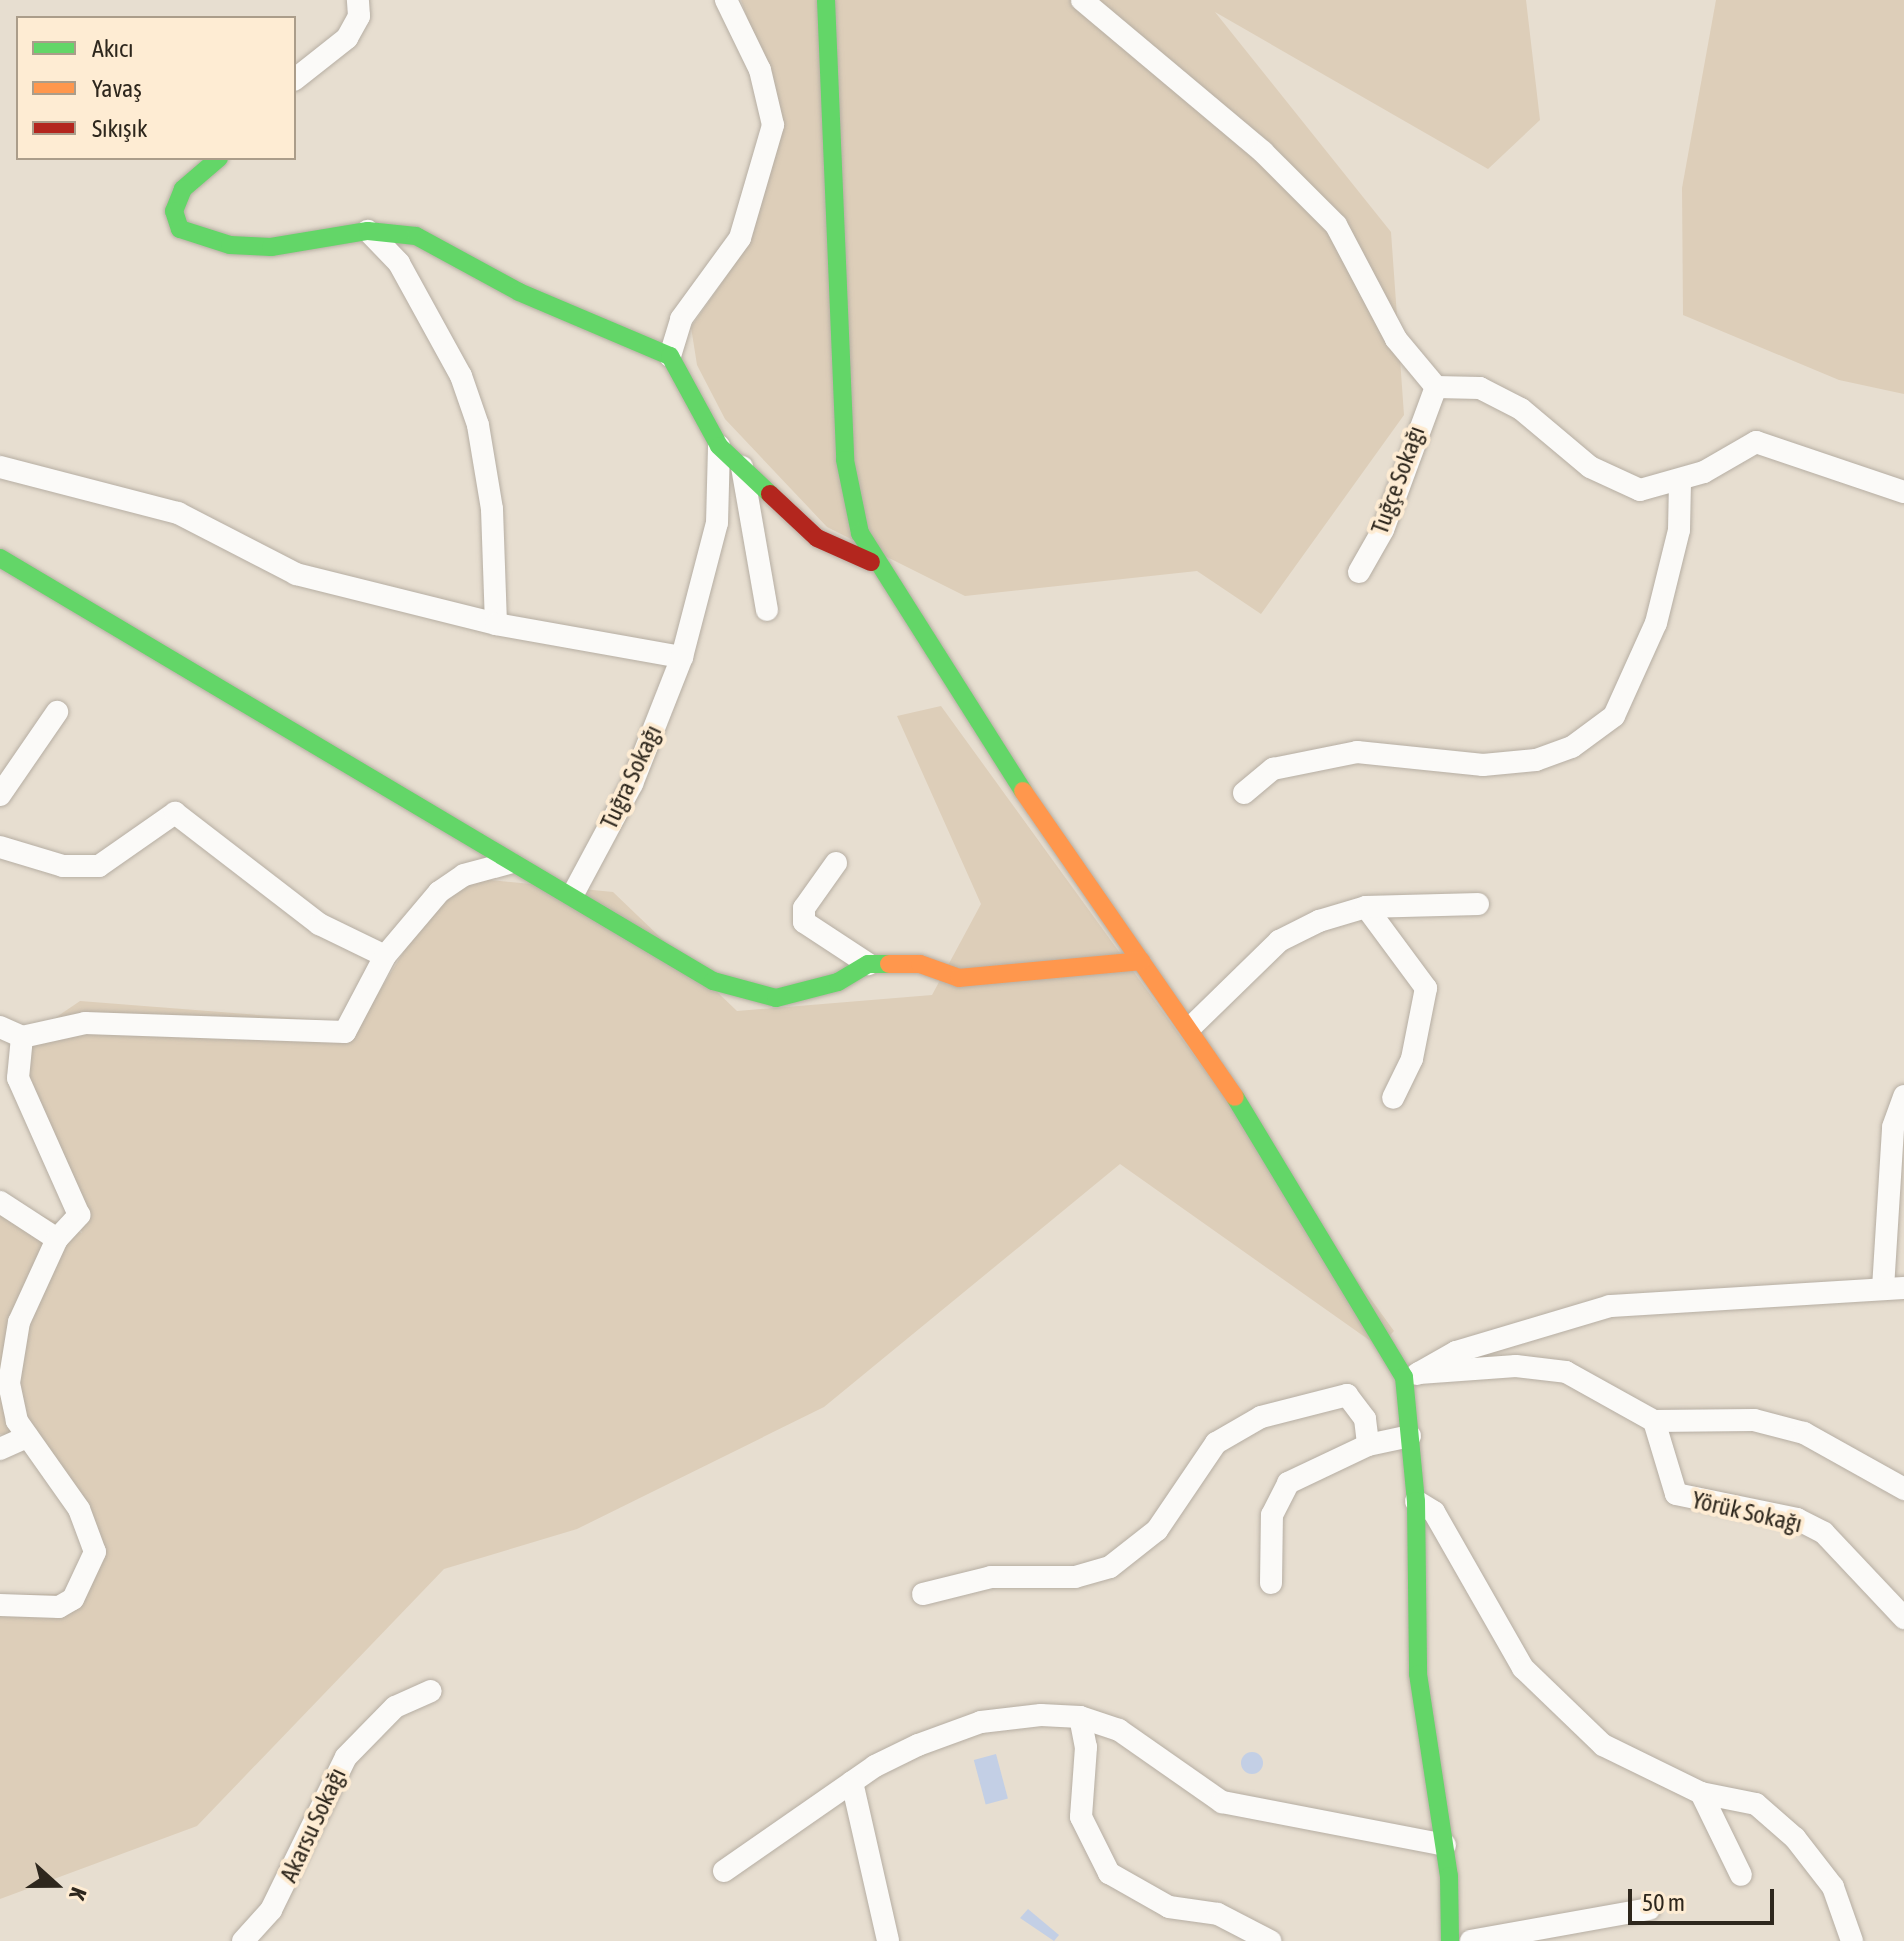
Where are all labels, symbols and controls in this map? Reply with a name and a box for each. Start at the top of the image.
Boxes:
legend [16,16,296,160]
text: Akıcı [92,35,134,62]
text: Yavaş [92,75,142,102]
text: Sıkışık [92,115,148,142]
street label: Tuğçe Sokağı [1365,422,1431,538]
street label: Tuğra Sokağı [594,721,668,833]
street label: Yörük Sokağı [1689,1485,1805,1539]
street label: Akarsu Sokağı [274,1763,352,1887]
north arrow [16,1845,96,1925]
scale bar [1632,1873,1778,1923]
text: K [64,1884,92,1903]
text: 50 m [1642,1889,1685,1916]

